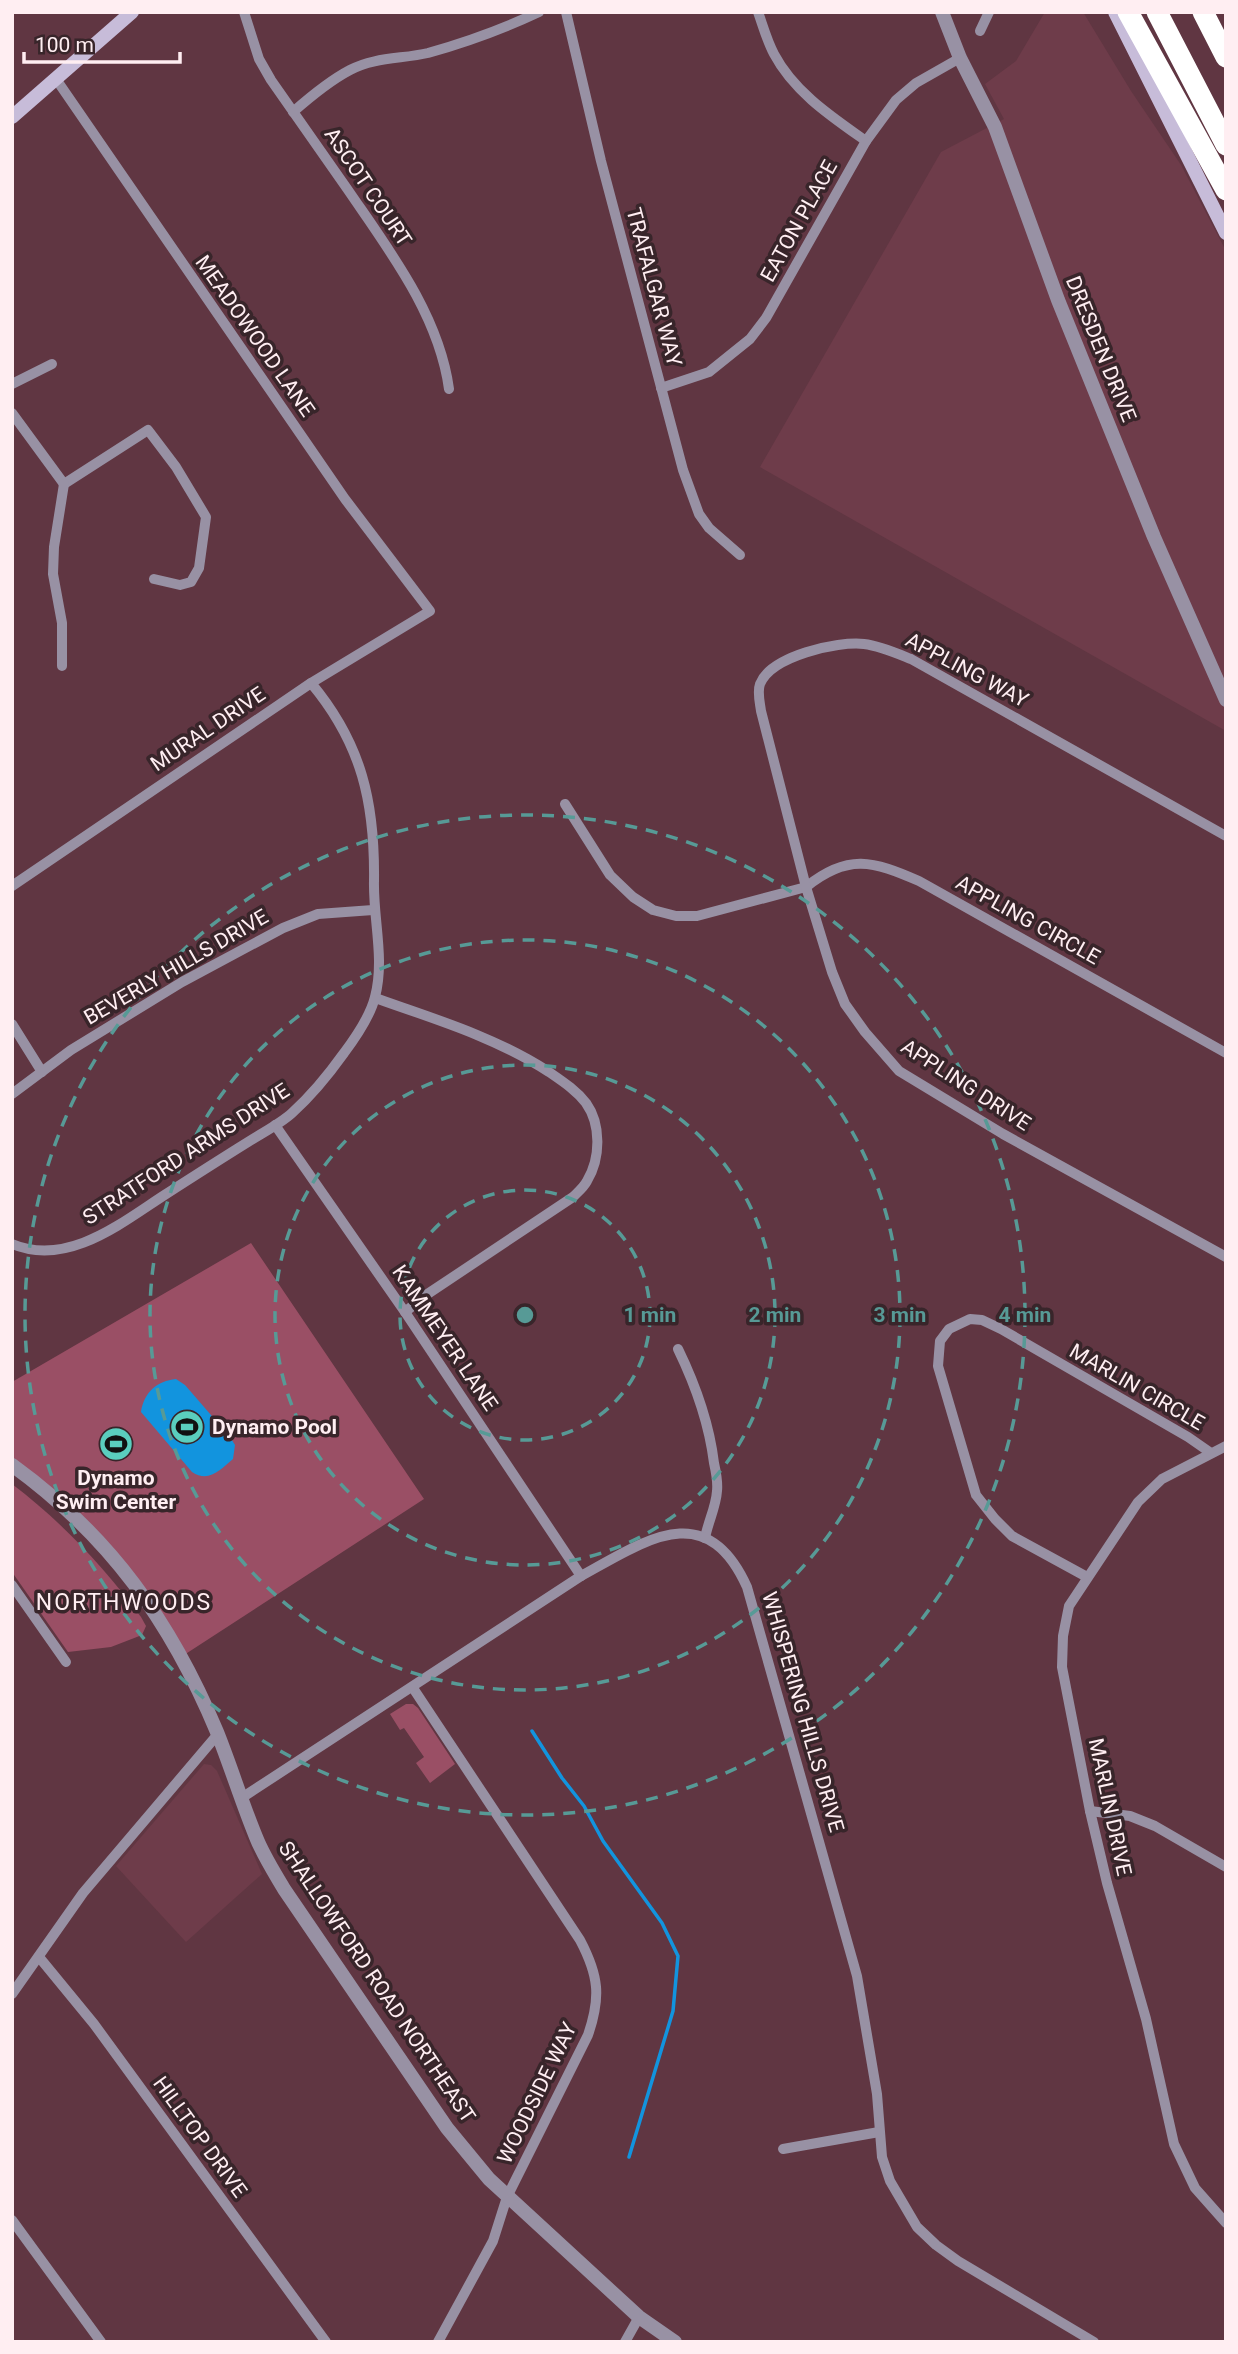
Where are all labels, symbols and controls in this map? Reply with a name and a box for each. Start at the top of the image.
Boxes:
scale bar [24,21,180,65]
text: 100 m [35,33,94,57]
street label: ASCOT COURT [320,123,417,251]
street label: EATON PLACE [756,156,842,286]
street label: TRAFALGAR WAY [621,205,687,369]
street label: MEADOWOOD LANE [190,251,320,421]
street label: DRESDEN DRIVE [1061,273,1141,425]
street label: APPLING WAY [902,628,1033,713]
street label: MURAL DRIVE [146,682,270,776]
street label: APPLING CIRCLE [952,870,1104,970]
street label: BEVERLY HILLS DRIVE [80,904,272,1030]
street label: APPLING DRIVE [897,1034,1035,1136]
street label: STRATFORD ARMS DRIVE [78,1078,294,1230]
street label: KAMMEYER LANE [387,1261,503,1415]
centre of rings [513,1303,537,1327]
text: 1 min [624,1303,676,1327]
text: 2 min [749,1303,801,1327]
text: 3 min [874,1303,926,1327]
text: 4 min [999,1303,1051,1327]
street label: MARLIN CIRCLE [1065,1339,1209,1435]
sports icon: Dynamo Pool [168,1408,206,1446]
place label: Dynamo Pool [212,1415,337,1439]
sports icon: Dynamo Swim Center [97,1425,135,1463]
place label: Dynamo Swim Center [56,1466,176,1514]
district label: NORTHWOODS [36,1589,212,1616]
street label: WHISPERING HILLS DRIVE [757,1589,849,1835]
street label: MARLIN DRIVE [1084,1736,1136,1878]
street label: SHALLOWFORD ROAD NORTHEAST [274,1837,481,2128]
street label: WOODSIDE WAY [492,2018,582,2167]
street label: HILLTOP DRIVE [148,2072,252,2202]

